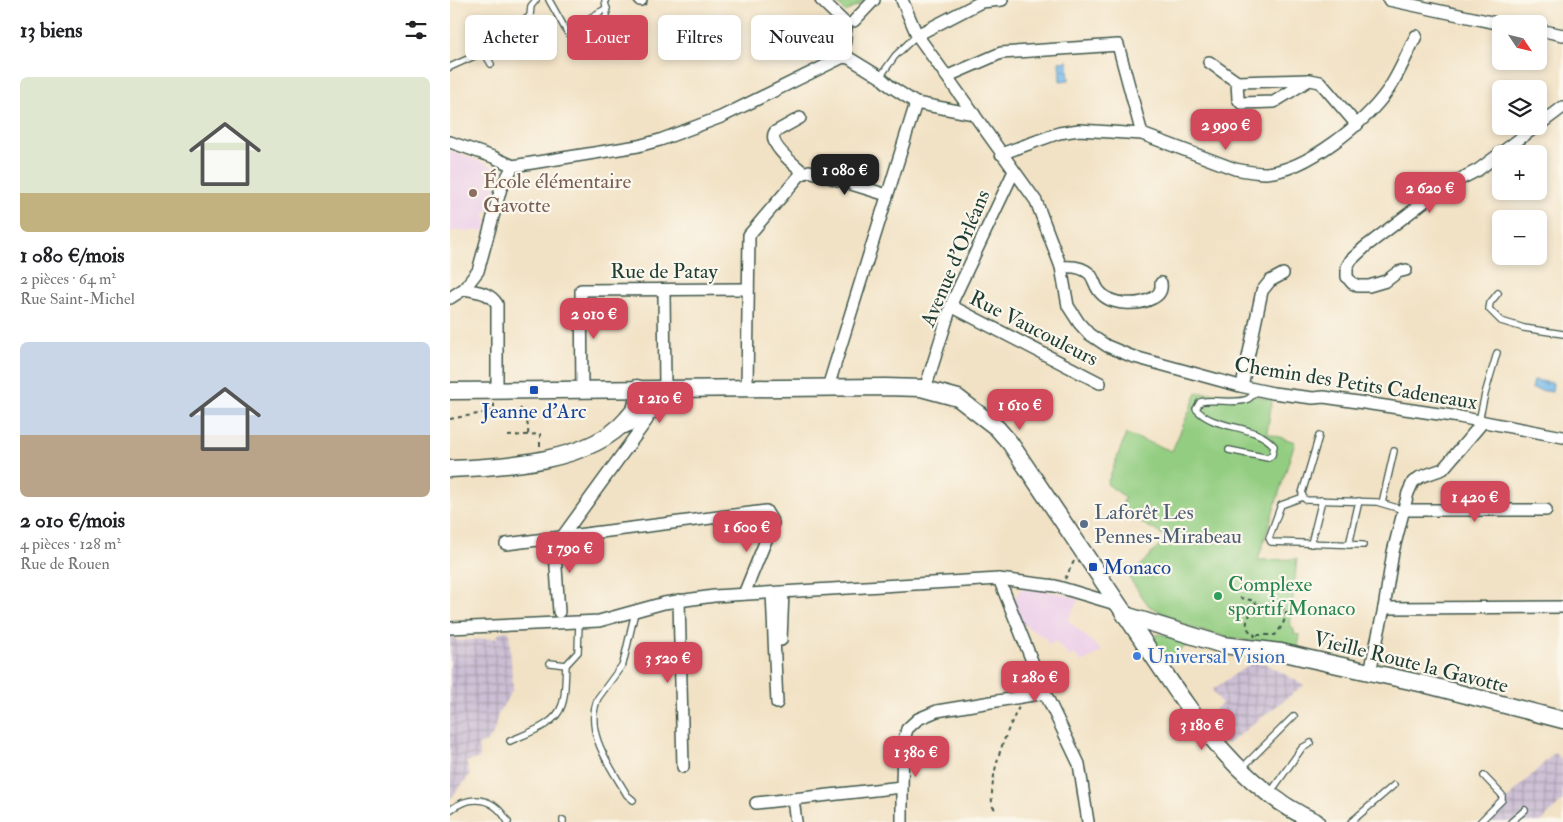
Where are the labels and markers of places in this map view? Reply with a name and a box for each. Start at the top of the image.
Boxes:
pin: 2 990 € [1180,108,1272,151]
pin: 1 080 € [799,154,891,196]
place label: École élémentaire Gavotte [483,168,631,219]
pin: 2 620 € [1384,172,1476,214]
marker: École élémentaire Gavotte [467,187,479,199]
pin: 2 010 € [548,298,640,340]
pin: 1 210 € [614,382,706,424]
marker: Jeanne d'Arc [528,384,540,396]
pin: 1 610 € [974,388,1066,431]
place label: Jeanne d'Arc [481,398,587,425]
pin: 1 420 € [1429,480,1521,523]
place label: Laforêt Les Pennes-Mirabeau [1094,499,1242,550]
pin: 1 600 € [701,510,793,553]
marker: Laforêt Les Pennes-Mirabeau [1078,518,1090,530]
pin: 1 790 € [524,532,616,574]
place label: Monaco [1103,554,1171,581]
marker: Monaco [1087,561,1099,573]
place label: Complexe sportif Monaco [1228,571,1355,622]
marker: Complexe sportif Monaco [1212,590,1224,602]
pin: 3 520 € [622,642,714,684]
place label: Universal Vision [1147,643,1286,670]
marker: Universal Vision [1131,650,1143,662]
pin: 1 280 € [989,660,1081,703]
pin: 3 180 € [1156,708,1248,751]
pin: 1 380 € [870,736,962,778]

